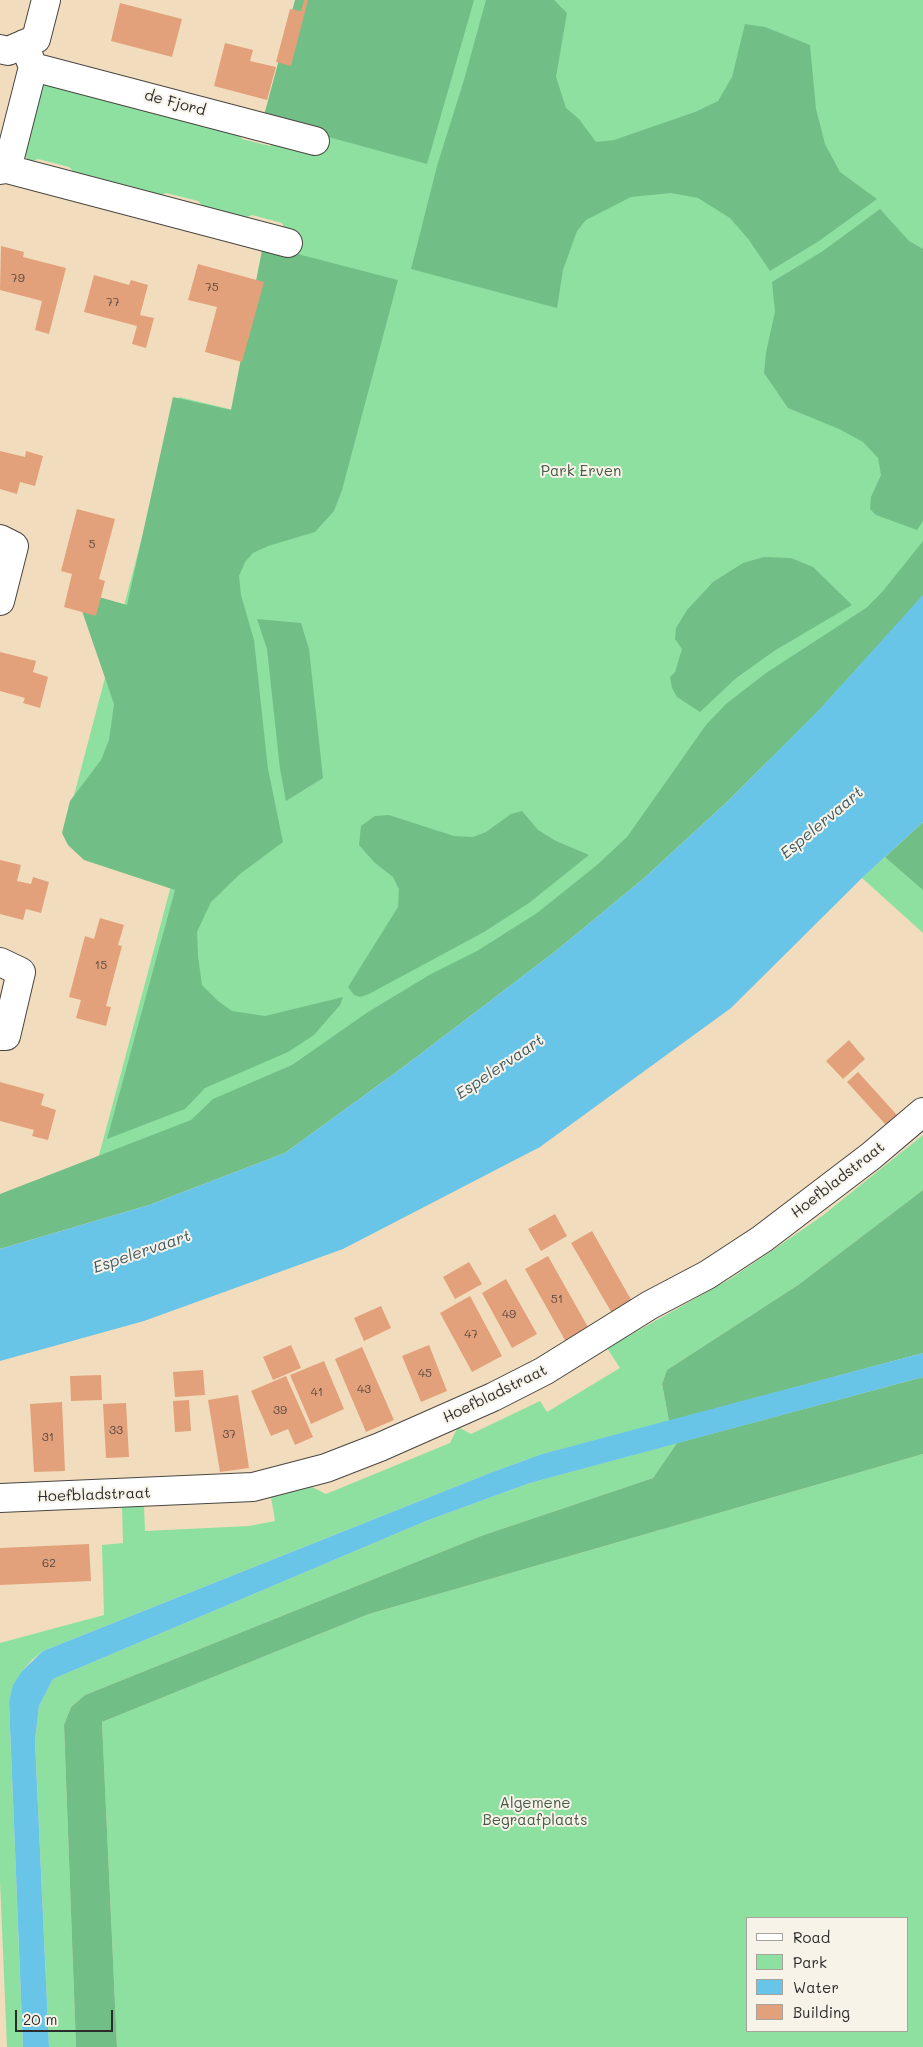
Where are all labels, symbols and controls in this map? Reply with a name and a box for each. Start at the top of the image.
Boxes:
street label: de Fjord [142,86,208,120]
house number: 79 [11,271,25,285]
house number: 75 [205,280,219,294]
house number: 77 [106,295,120,309]
park label: Park Erven [541,462,621,480]
house number: 5 [89,537,95,551]
water label: Espelervaart [777,783,867,863]
house number: 15 [95,958,107,972]
water label: Espelervaart [452,1030,548,1104]
street label: Hoefbladstraat [788,1138,888,1222]
water label: Espelervaart [91,1226,193,1278]
house number: 51 [551,1292,563,1306]
house number: 49 [502,1307,516,1321]
house number: 47 [464,1327,478,1341]
street label: Hoefbladstraat [440,1361,550,1427]
house number: 45 [418,1366,432,1380]
house number: 43 [357,1382,371,1396]
house number: 41 [311,1385,323,1399]
house number: 39 [273,1403,287,1417]
house number: 33 [109,1423,123,1437]
house number: 37 [222,1427,236,1441]
house number: 31 [42,1430,54,1444]
street label: Hoefbladstraat [37,1484,151,1506]
house number: 62 [42,1556,56,1570]
park label: Algemene Begraafplaats [483,1794,587,1829]
legend [746,1917,908,2032]
text: Road [793,1927,830,1947]
text: Park [793,1952,827,1972]
text: Water [793,1977,839,1997]
scale bar [18,2000,115,2032]
text: Building [793,2002,850,2022]
text: 20 m [23,2009,57,2029]

